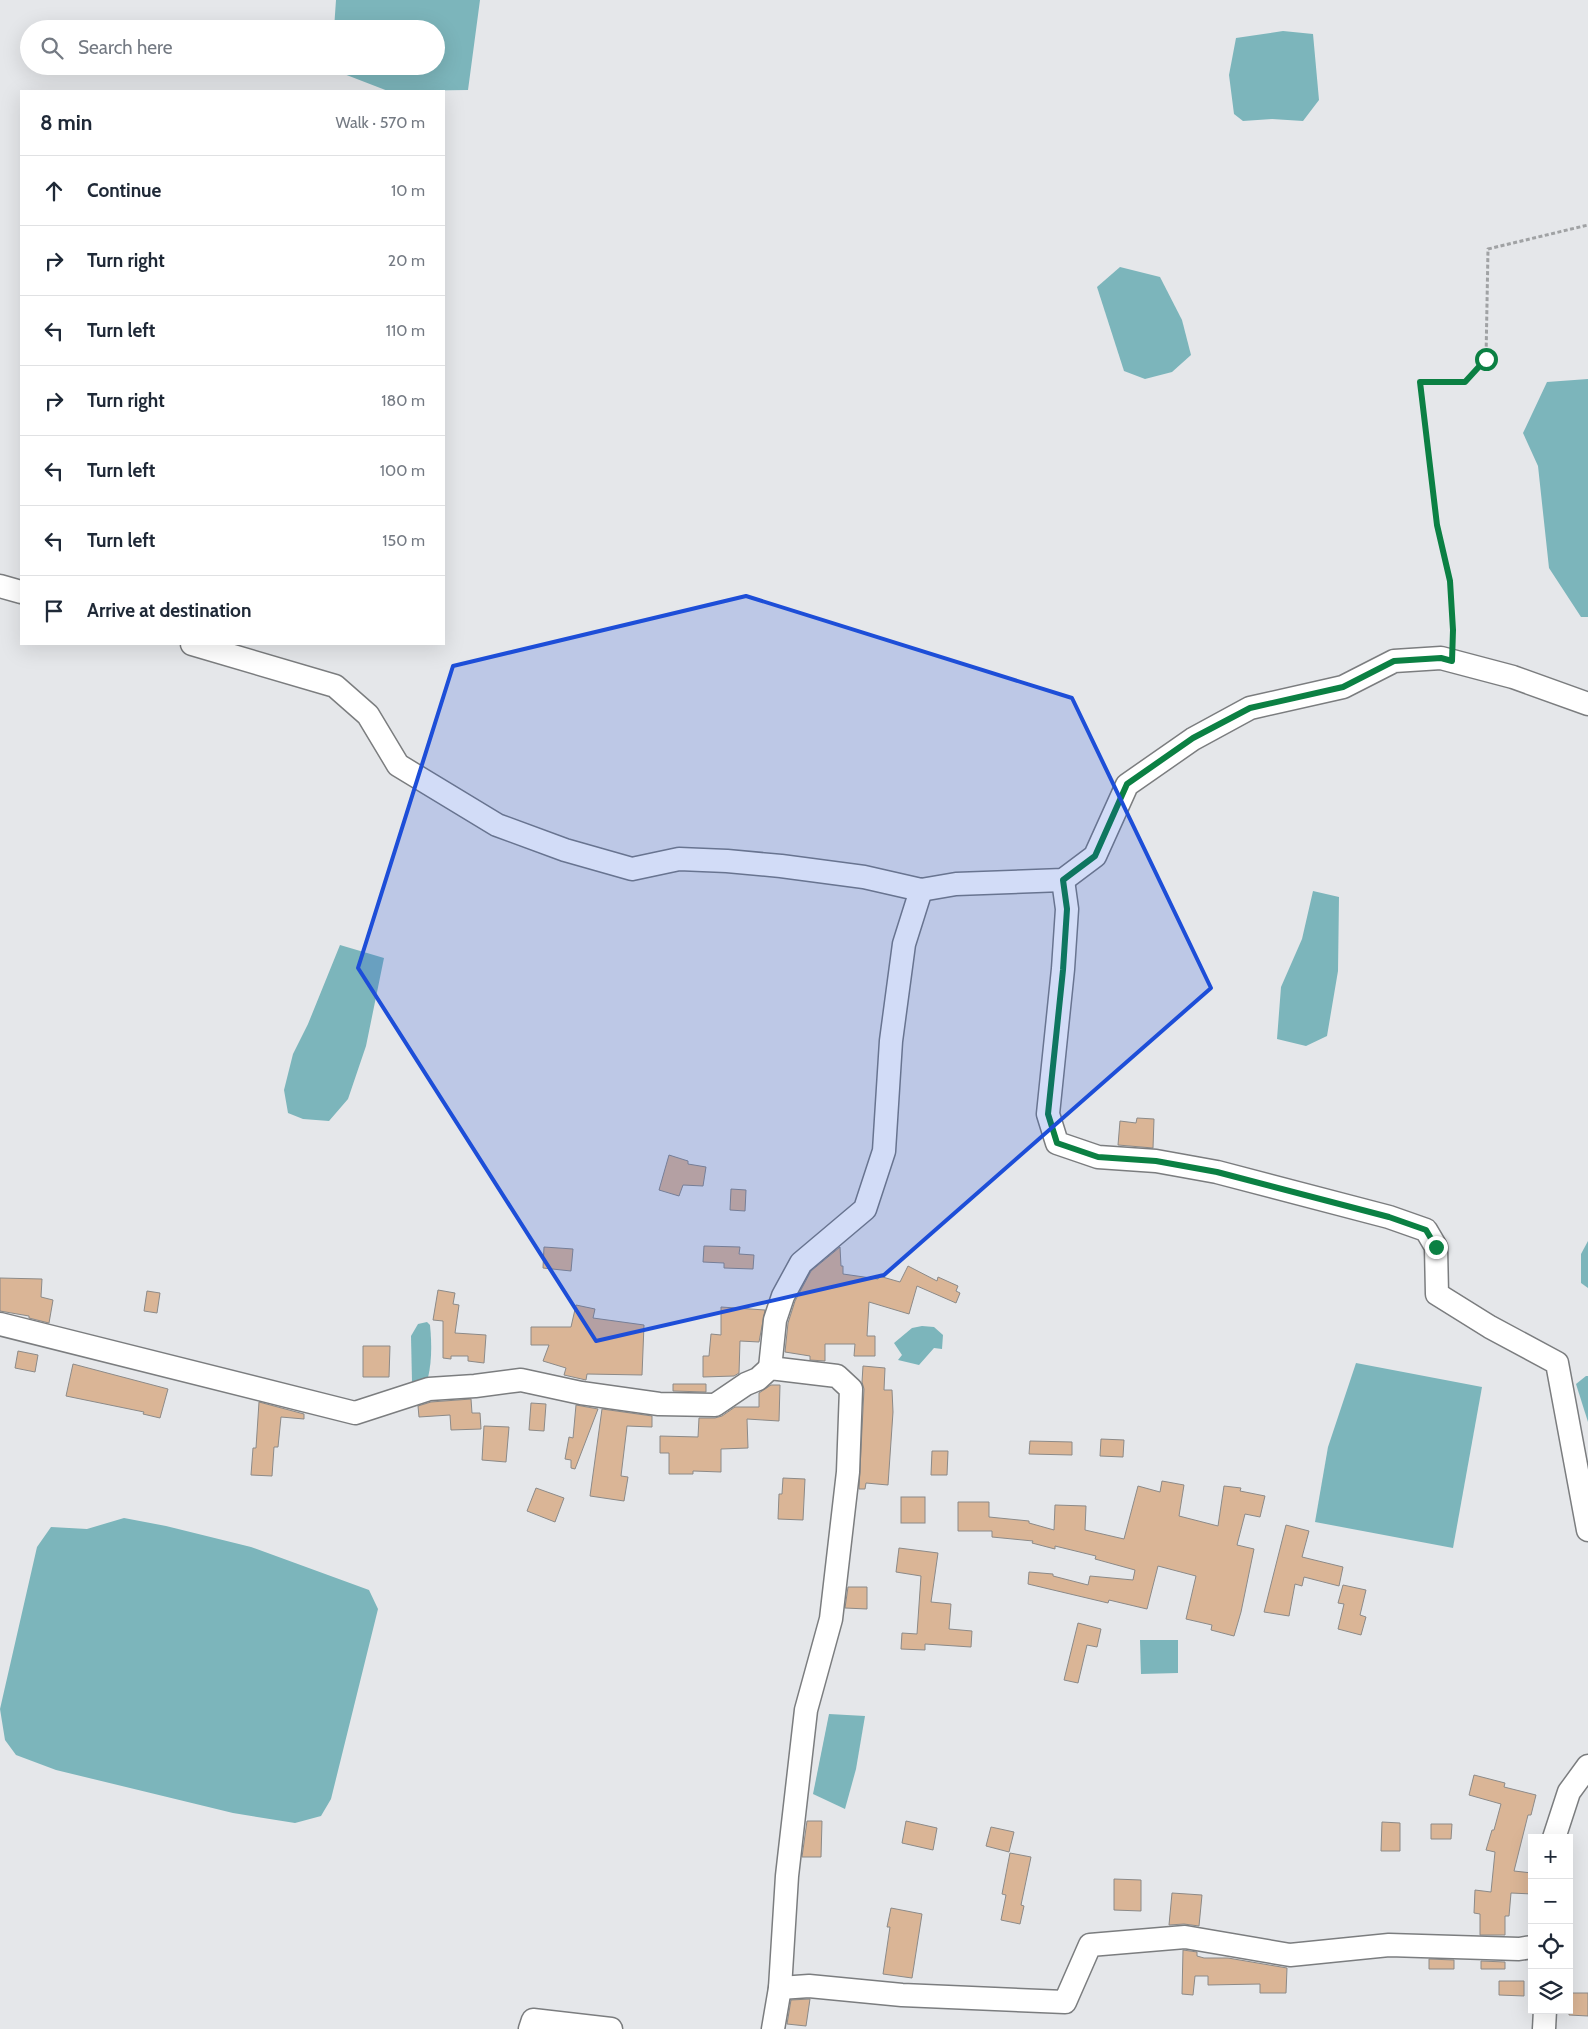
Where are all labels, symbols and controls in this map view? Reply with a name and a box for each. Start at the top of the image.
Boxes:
search box [20,20,445,75]
icon: search [38,34,66,62]
text: Search here [78,36,172,59]
text: 8 min [40,110,92,135]
text: Walk · 570 m [336,113,425,132]
icon: ahead [40,177,68,205]
text: Continue [87,179,161,202]
text: 10 m [391,181,425,200]
icon: right [40,247,68,275]
text: Turn right [87,249,165,272]
text: 20 m [388,251,425,270]
icon: left [40,317,68,345]
text: Turn left [87,319,155,342]
text: 110 m [386,321,425,340]
route start [1475,348,1498,371]
icon: right [40,387,68,415]
text: Turn right [87,389,165,412]
text: 180 m [381,391,425,410]
icon: left [40,457,68,485]
text: Turn left [87,459,155,482]
text: 100 m [380,461,425,480]
icon: left [40,527,68,555]
text: Turn left [87,529,155,552]
text: 150 m [382,531,425,550]
icon: arrive [40,597,68,625]
text: Arrive at destination [87,599,251,622]
route end [1425,1236,1448,1259]
map controls [1528,1834,1573,2014]
button: + [1528,1834,1573,1879]
button: − [1528,1879,1573,1924]
button: locate [1528,1924,1573,1969]
button: layers [1528,1969,1573,2014]

